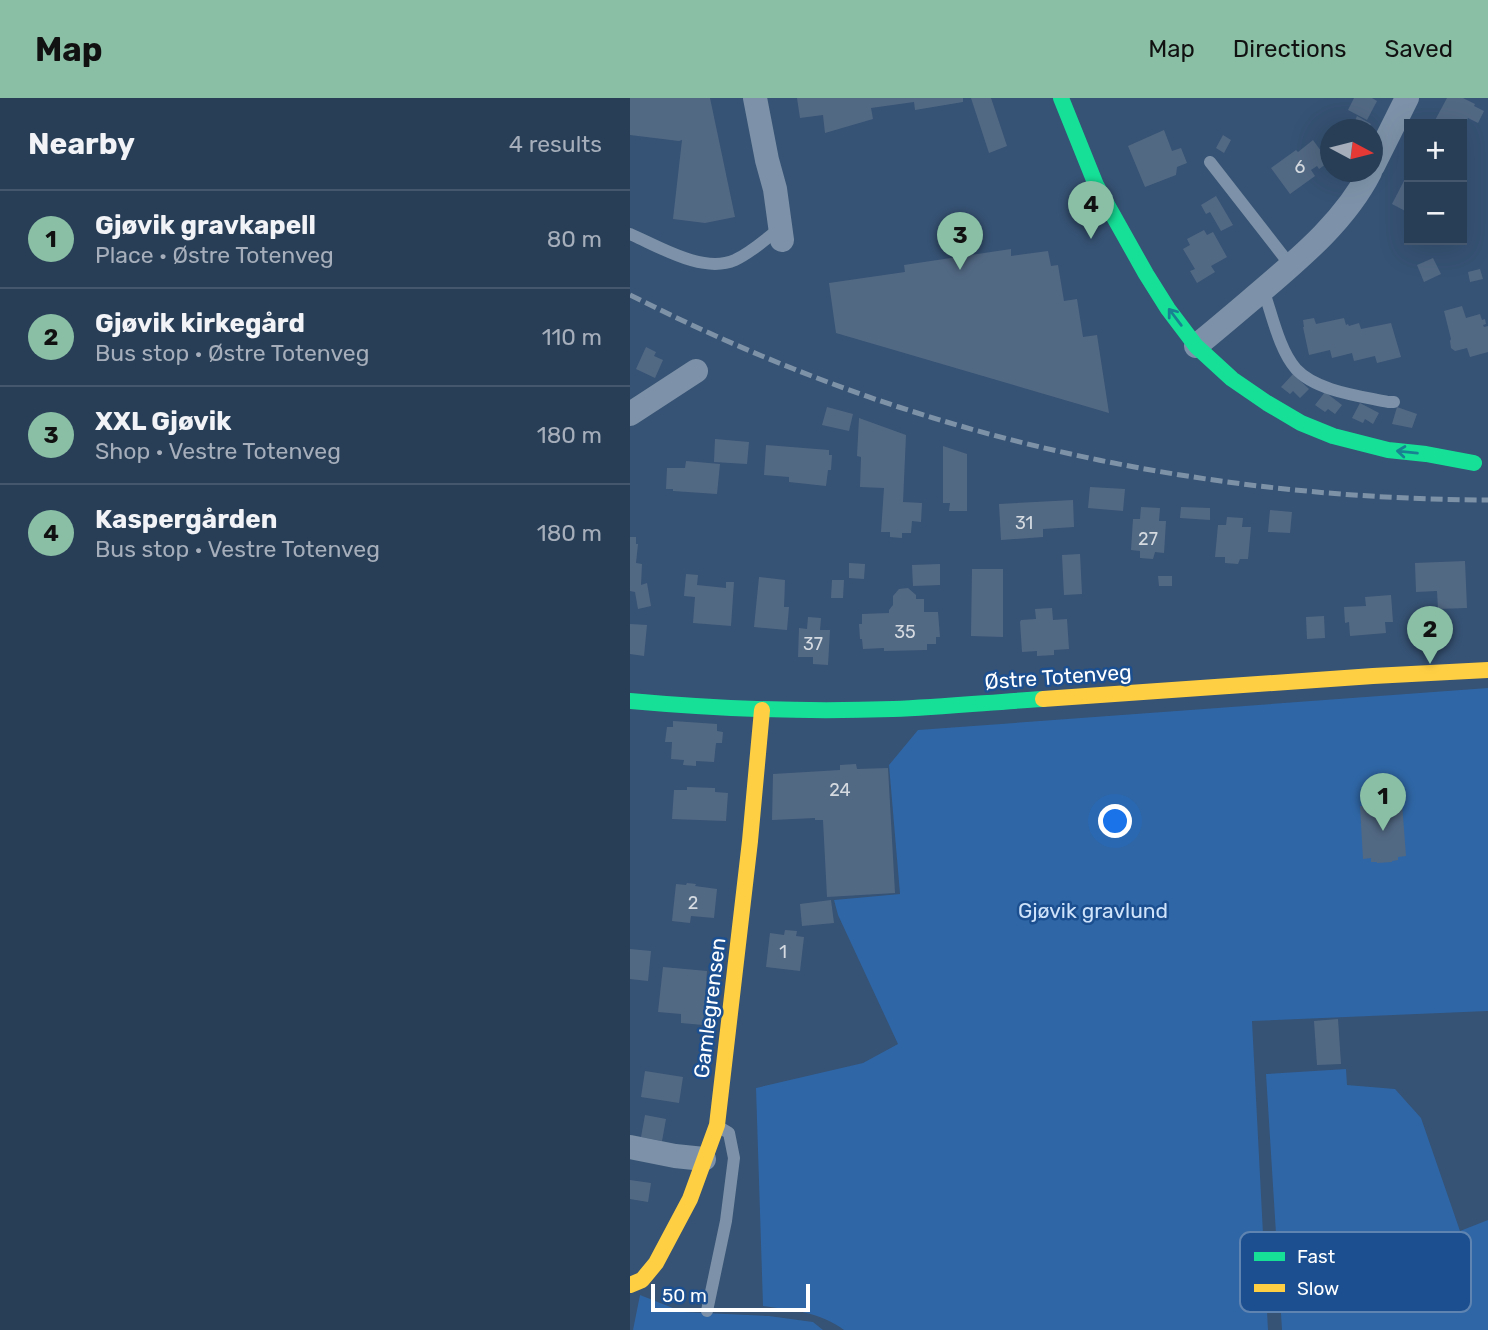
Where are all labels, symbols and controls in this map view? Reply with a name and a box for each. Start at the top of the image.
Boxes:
text: Map [35,30,103,69]
text: Map [1148,35,1195,63]
text: Directions [1233,35,1346,63]
text: Saved [1384,35,1453,63]
north arrow [1320,119,1383,182]
map controls [1404,119,1467,245]
button: + [1404,119,1467,182]
text: Nearby [28,126,135,162]
text: 4 results [509,130,602,158]
house number: 6 [1295,156,1306,178]
pin: 4 [1068,181,1114,239]
button: − [1404,182,1467,245]
text: Gjøvik gravkapell [95,210,316,241]
pin: 3 [937,212,983,270]
text: 1 [45,225,57,253]
text: 80 m [547,225,602,253]
text: Place · Østre Totenveg [95,241,334,269]
text: Gjøvik kirkegård [95,308,305,339]
one-way arrow [1167,309,1182,327]
text: 2 [44,323,58,351]
text: 110 m [542,323,602,351]
text: Bus stop · Østre Totenveg [95,339,369,367]
text: XXL Gjøvik [95,406,231,437]
text: 3 [43,421,59,449]
text: 180 m [537,421,602,449]
text: Shop · Vestre Totenveg [95,437,341,465]
one-way arrow [1396,445,1419,458]
text: Kaspergården [95,504,277,535]
house number: 31 [1015,512,1033,534]
text: 4 [43,519,59,547]
text: 180 m [537,519,602,547]
house number: 27 [1138,528,1158,550]
text: Bus stop · Vestre Totenveg [95,535,380,563]
pin: 2 [1407,606,1453,664]
house number: 35 [894,621,916,643]
house number: 37 [803,633,823,655]
street label: Østre Totenveg [984,659,1132,694]
pin: 1 [1360,773,1406,831]
house number: 24 [829,779,851,801]
your location [1098,804,1132,838]
house number: 2 [688,892,698,914]
park label: Gjøvik gravlund [1018,898,1168,923]
street label: Gamlegrensen [688,936,731,1080]
house number: 1 [779,941,787,963]
legend [1240,1232,1471,1312]
text: Fast [1297,1245,1336,1268]
text: Slow [1297,1277,1339,1300]
scale bar [651,1281,810,1313]
text: 50 m [662,1284,707,1307]

